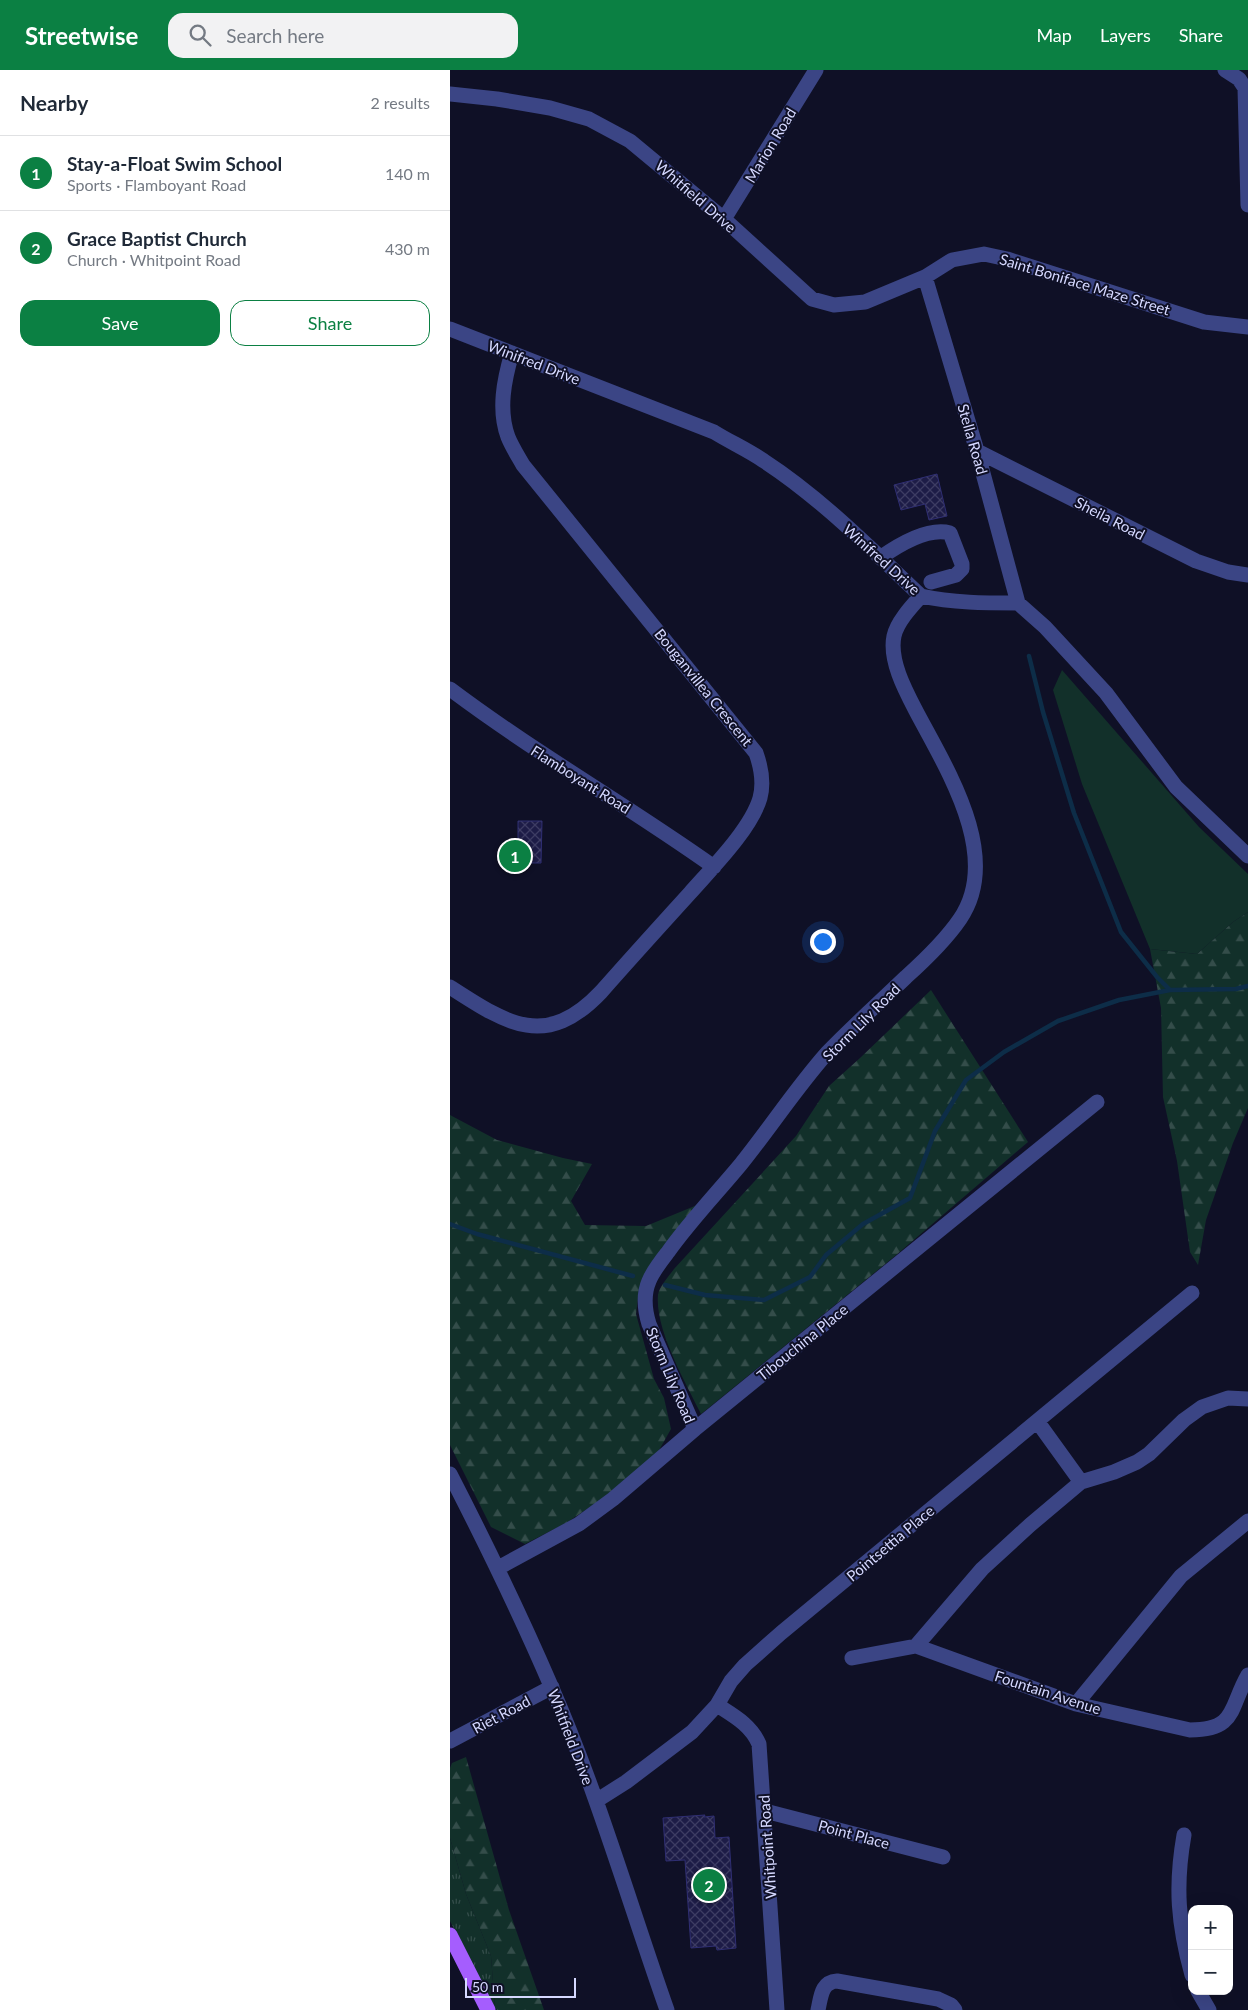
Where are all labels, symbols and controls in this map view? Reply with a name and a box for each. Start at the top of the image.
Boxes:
search box [168,13,518,58]
text: Streetwise [25,21,138,50]
icon: search [186,21,214,49]
text: Search here [226,24,324,47]
text: Map [1036,24,1072,46]
text: Layers [1100,24,1151,46]
text: Share [1179,24,1223,46]
text: Nearby [20,90,88,115]
text: 2 results [370,93,430,112]
street label: Marion Road [741,104,799,186]
text: Stay-a-Float Swim School [67,152,282,175]
street label: Whitfield Drive [652,156,740,236]
text: 1 [31,164,41,183]
text: 140 m [385,164,430,183]
text: Sports · Flamboyant Road [67,175,246,194]
text: Grace Baptist Church [67,227,247,250]
text: 2 [31,239,41,258]
text: 430 m [385,239,430,258]
street label: Saint Boniface Maze Street [998,249,1173,319]
text: Church · Whitpoint Road [67,250,241,269]
button: Save [20,300,220,346]
button: Share [230,300,430,346]
street label: Winifred Drive [485,336,583,388]
street label: Stella Road [954,402,992,476]
street label: Sheila Road [1072,493,1148,543]
street label: Winifred Drive [840,520,924,598]
street label: Bouganvillea Crescent [651,625,757,750]
street label: Flamboyant Road [528,741,634,817]
pin: 1 [499,837,531,875]
your location [810,929,836,955]
street label: Storm Lily Road [818,979,904,1065]
street label: Tibouchina Place [753,1300,851,1384]
street label: Storm Lily Road [643,1324,699,1426]
street label: Pointsettia Place [843,1501,938,1585]
street label: Fountain Avenue [993,1666,1104,1718]
street label: Whitfield Drive [545,1687,598,1787]
street label: Riet Road [469,1691,533,1737]
street label: Whitpoint Road [754,1794,780,1900]
street label: Point Place [816,1816,892,1852]
pin: 2 [693,1866,725,1904]
map controls [1188,1905,1233,1995]
button: + [1188,1905,1233,1950]
button: − [1188,1950,1233,1995]
scale bar [465,1975,576,1998]
text: 50 m [472,1978,503,1995]

